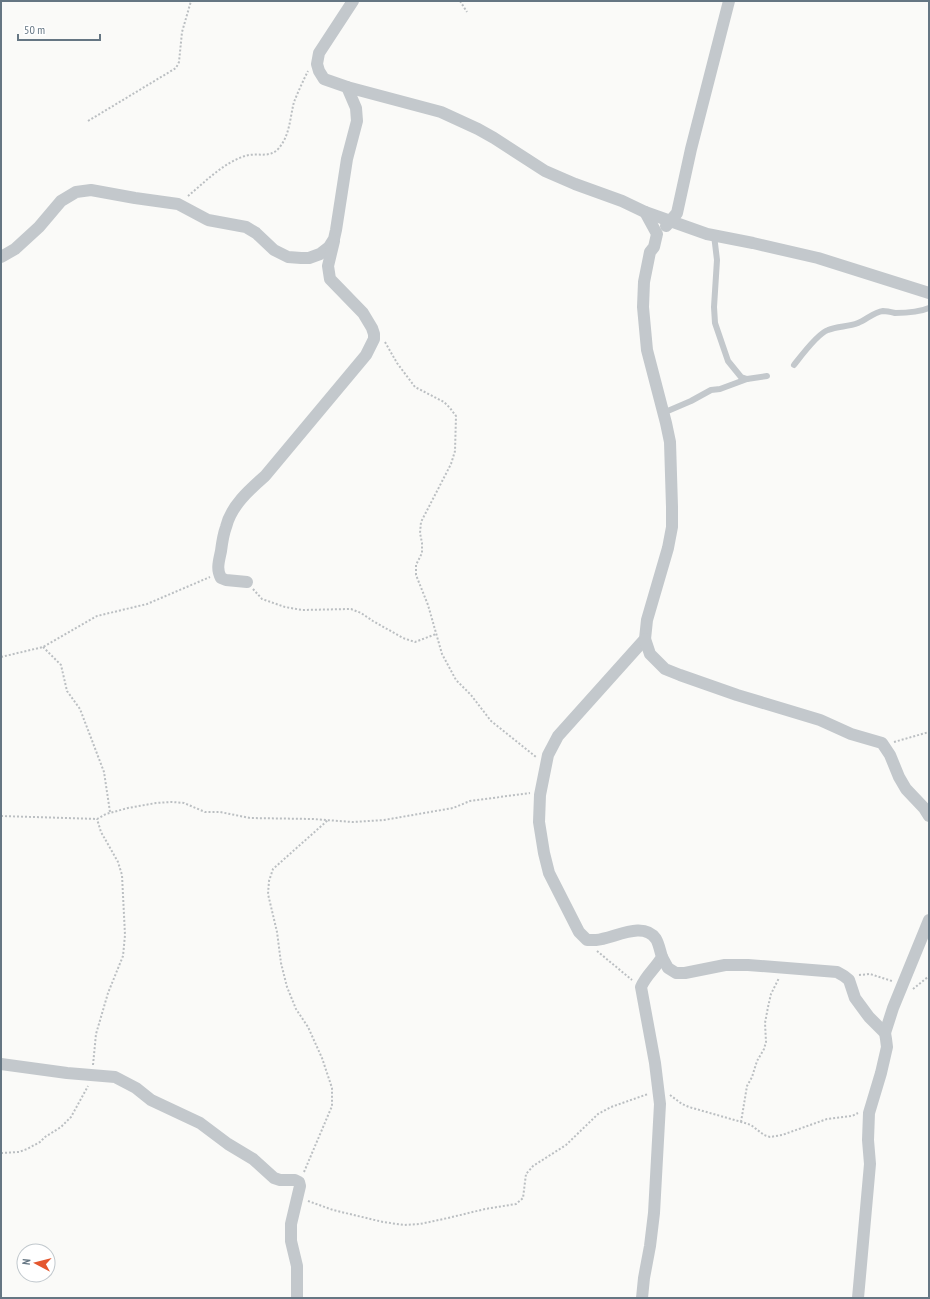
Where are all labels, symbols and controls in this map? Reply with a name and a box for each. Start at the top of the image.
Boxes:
scale bar [18,16,100,42]
text: 50 m [24,22,45,37]
north arrow [16,1243,56,1283]
text: N [19,1258,33,1266]

